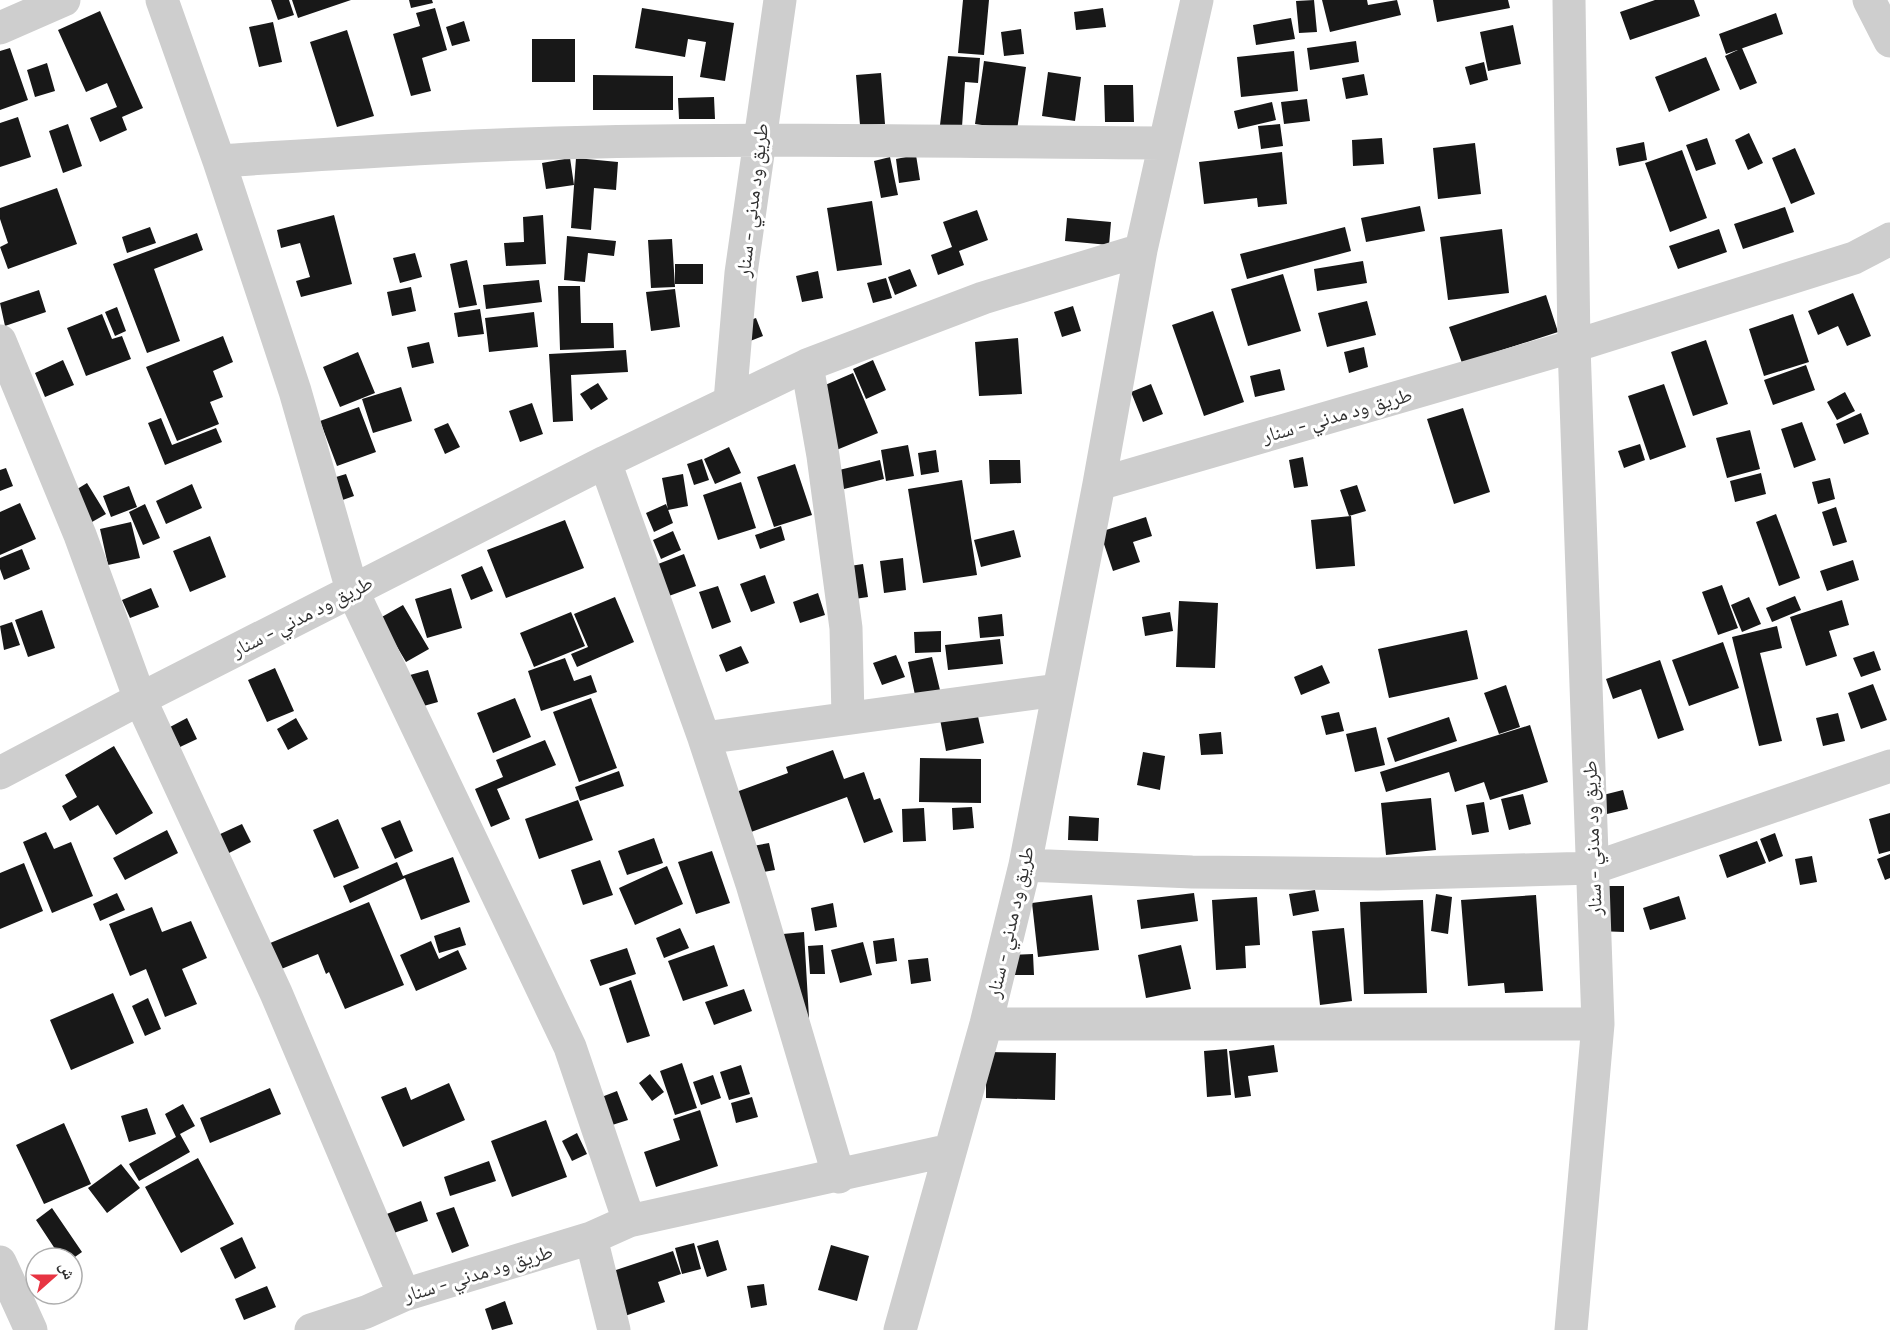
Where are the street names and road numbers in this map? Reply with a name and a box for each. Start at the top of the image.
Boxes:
street label: طريق ود مدني - سنار [730,121,777,280]
street label: طريق ود مدني - سنار [1258,381,1416,452]
street label: طريق ود مدني - سنار [226,569,378,666]
street label: طريق ود مدني - سنار [1576,760,1611,917]
street label: طريق ود مدني - سنار [980,844,1043,1002]
street label: طريق ود مدني - سنار [399,1238,557,1311]

